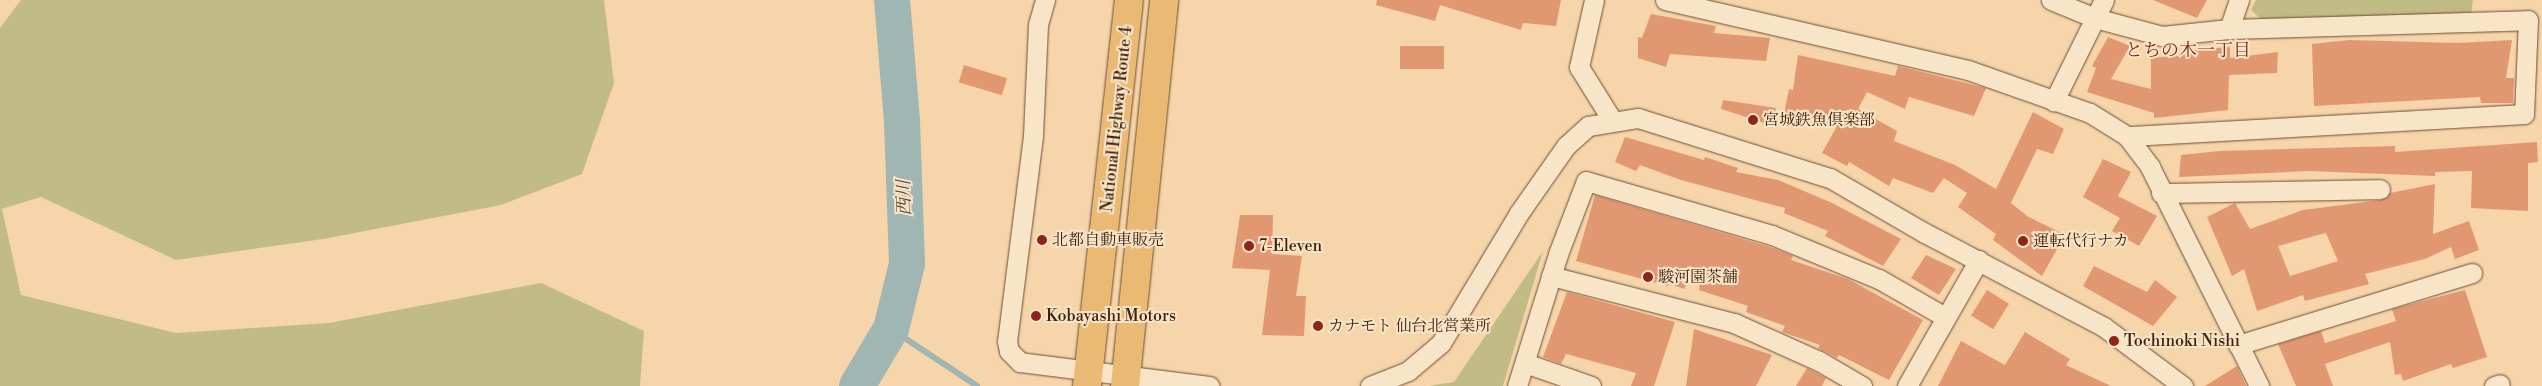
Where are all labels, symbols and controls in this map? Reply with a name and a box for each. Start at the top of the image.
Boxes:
street label: National Highway Route 4 [1098,25,1136,213]
district label: とちの木一丁目 [2125,40,2251,62]
place label: 宮城鉄魚倶楽部 [1763,110,1875,130]
marker: 宮城鉄魚倶楽部 [1747,114,1759,126]
water label: 西川 [894,180,916,216]
place label: 北都自動車販売 [1052,230,1164,250]
place label: 運転代行ナカ [2033,231,2129,251]
marker: 北都自動車販売 [1036,234,1048,246]
marker: 運転代行ナカ [2017,235,2029,247]
place label: 7-Eleven [1259,236,1322,256]
marker: 7-Eleven [1243,240,1255,252]
place label: 駿河園茶舗 [1658,267,1738,287]
marker: 駿河園茶舗 [1642,271,1654,283]
place label: Kobayashi Motors [1046,306,1176,326]
marker: Kobayashi Motors [1030,310,1042,322]
place label: カナモト 仙台北営業所 [1328,316,1491,336]
marker: カナモト 仙台北営業所 [1312,320,1324,332]
place label: Tochinoki Nishi [2124,331,2240,351]
marker: Tochinoki Nishi [2108,335,2120,347]

